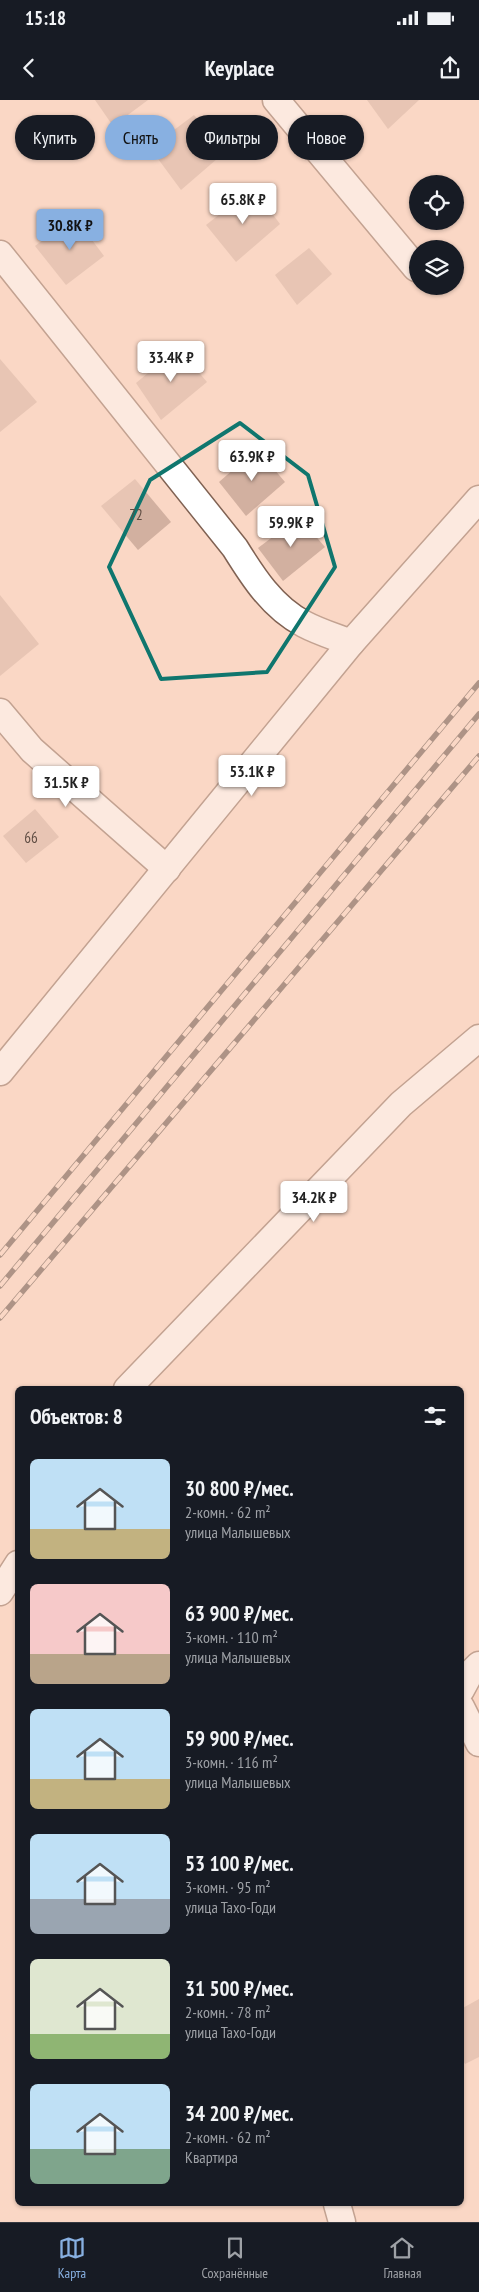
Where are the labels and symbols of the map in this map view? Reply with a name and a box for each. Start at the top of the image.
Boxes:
pin: 65.8K ₽ [197,182,289,225]
pin: 30.8K ₽ [24,208,116,251]
pin: 33.4K ₽ [125,340,217,383]
pin: 63.9K ₽ [206,440,298,482]
house number: 72 [129,505,143,524]
pin: 59.9K ₽ [245,506,337,548]
pin: 53.1K ₽ [206,754,298,797]
pin: 31.5K ₽ [20,766,112,808]
house number: 66 [24,828,38,847]
pin: 34.2K ₽ [268,1180,360,1223]

